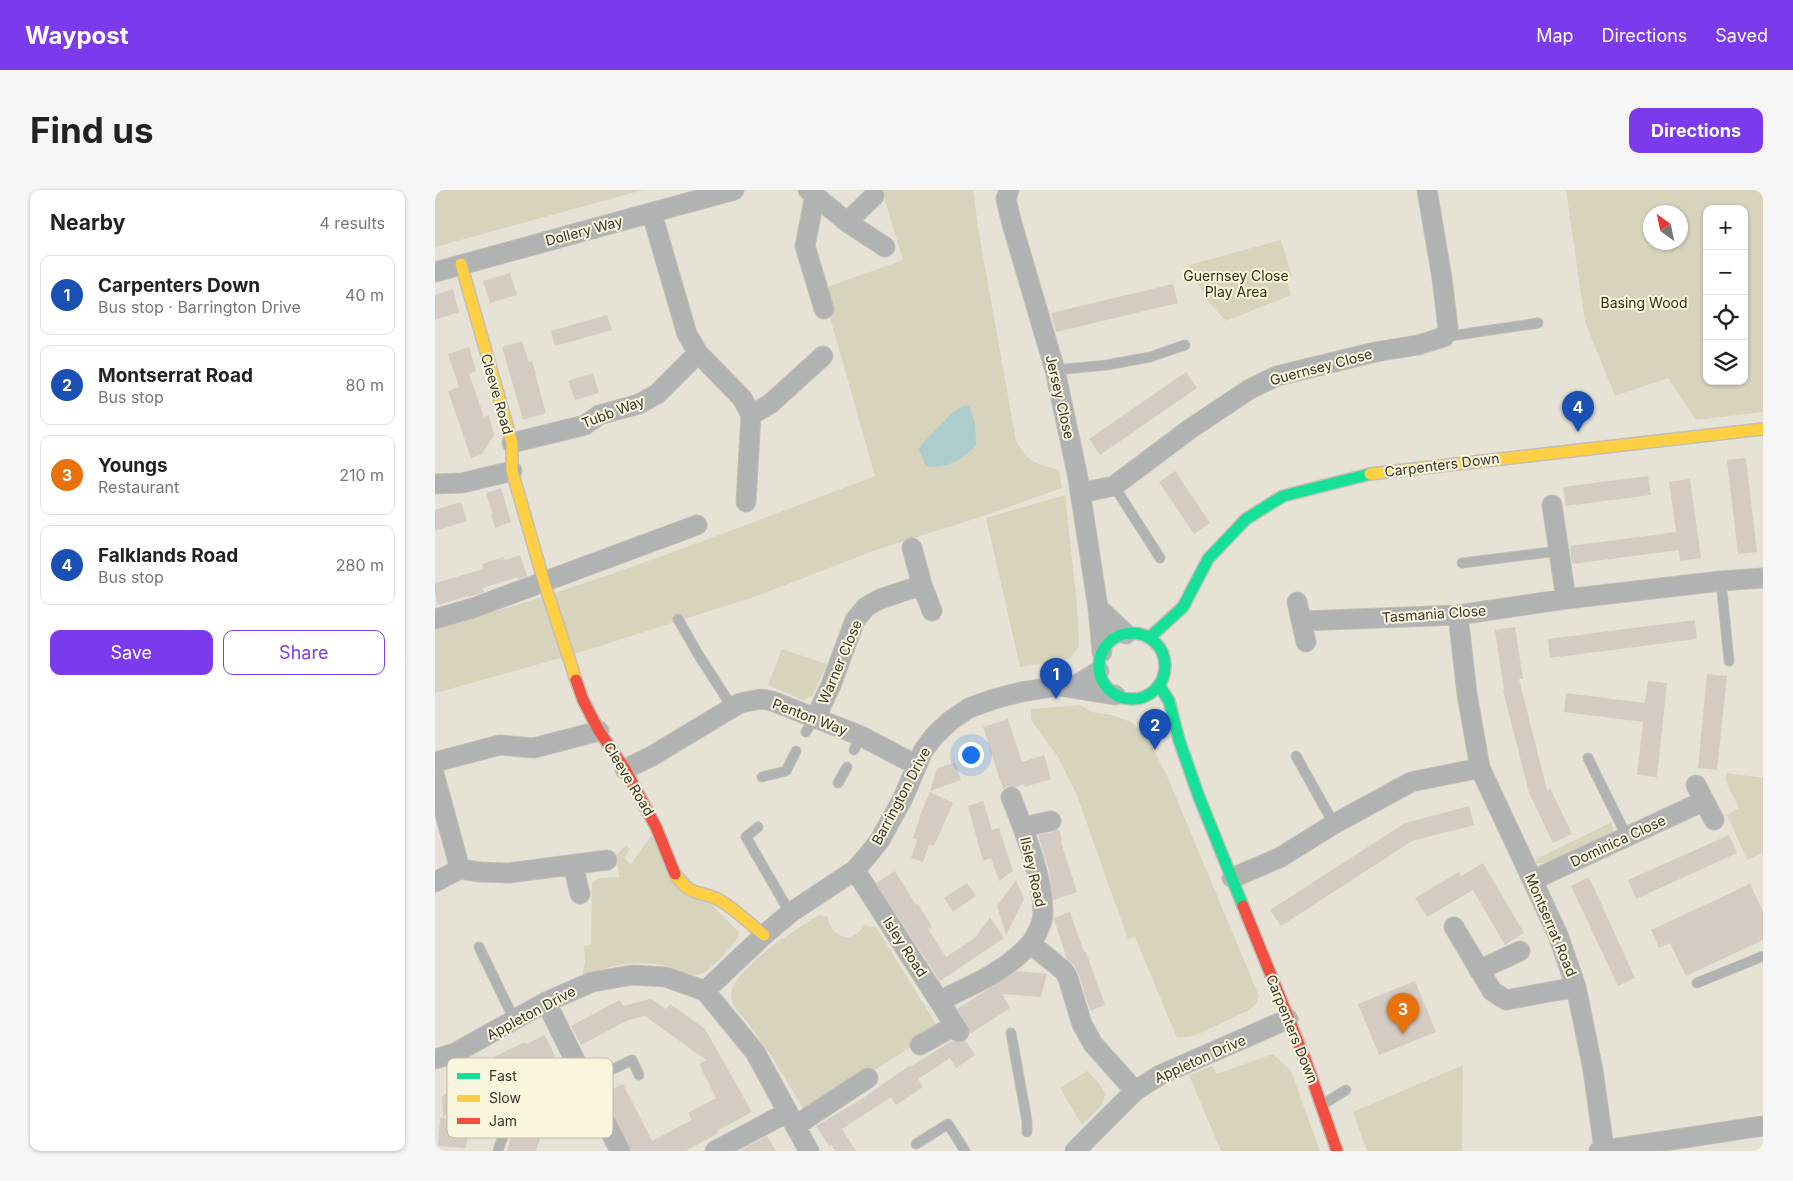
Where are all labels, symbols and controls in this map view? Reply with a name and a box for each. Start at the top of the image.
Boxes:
text: Waypost [25,21,129,50]
text: Map [1536,25,1574,46]
text: Directions [1602,25,1687,46]
text: Saved [1715,25,1768,46]
button: Directions [1629,108,1763,153]
text: Find us [30,109,154,151]
north arrow [1643,205,1688,250]
map controls [1703,205,1748,385]
button: + [1703,205,1748,250]
text: Nearby [50,210,125,235]
street label: Dollery Way [543,212,625,249]
text: 4 results [320,213,385,233]
button: − [1703,250,1748,295]
park label: Guernsey Close Play Area [1183,267,1289,300]
text: Carpenters Down [98,274,260,297]
text: 1 [64,285,70,305]
text: 40 m [345,285,384,305]
park label: Basing Wood [1600,294,1688,311]
button: locate [1703,295,1748,340]
text: Bus stop · Barrington Drive [98,297,301,317]
button: layers [1703,340,1748,385]
street label: Guernsey Close [1268,345,1374,388]
street label: Cleeve Road [478,352,517,436]
street label: Jersey Close [1043,353,1078,441]
text: Montserrat Road [98,364,253,387]
text: 2 [62,375,72,395]
text: 80 m [345,375,384,395]
text: Bus stop [98,387,164,407]
pin: 4 [1562,391,1594,432]
street label: Tubb Way [579,392,647,431]
street label: Carpenters Down [1383,449,1500,480]
text: Youngs [98,454,168,477]
text: 3 [62,465,72,485]
text: 210 m [339,465,384,485]
text: Restaurant [98,477,179,497]
text: Falklands Road [98,544,238,567]
text: 4 [62,555,72,575]
text: 280 m [336,555,384,575]
text: Bus stop [98,567,164,587]
street label: Tasmania Close [1381,601,1487,626]
street label: Warner Close [814,617,865,706]
button: Save [50,630,213,675]
button: Share [223,630,385,675]
pin: 1 [1040,658,1072,699]
street label: Penton Way [770,694,850,739]
pin: 2 [1139,709,1171,750]
street label: Cleeve Road [601,739,658,819]
your location [958,742,984,768]
street label: Barrington Drive [868,744,933,847]
street label: Dominica Close [1567,811,1668,870]
street label: Ilsley Road [1017,835,1050,909]
street label: Montserrat Road [1522,871,1581,979]
street label: Isley Road [880,914,931,980]
street label: Carpenters Down [1263,972,1322,1086]
street label: Appleton Drive [483,982,578,1043]
pin: 3 [1387,993,1419,1034]
street label: Appleton Drive [1152,1031,1248,1086]
legend [447,1058,613,1138]
text: Fast [489,1067,517,1084]
text: Slow [489,1089,521,1106]
text: Jam [489,1112,517,1129]

